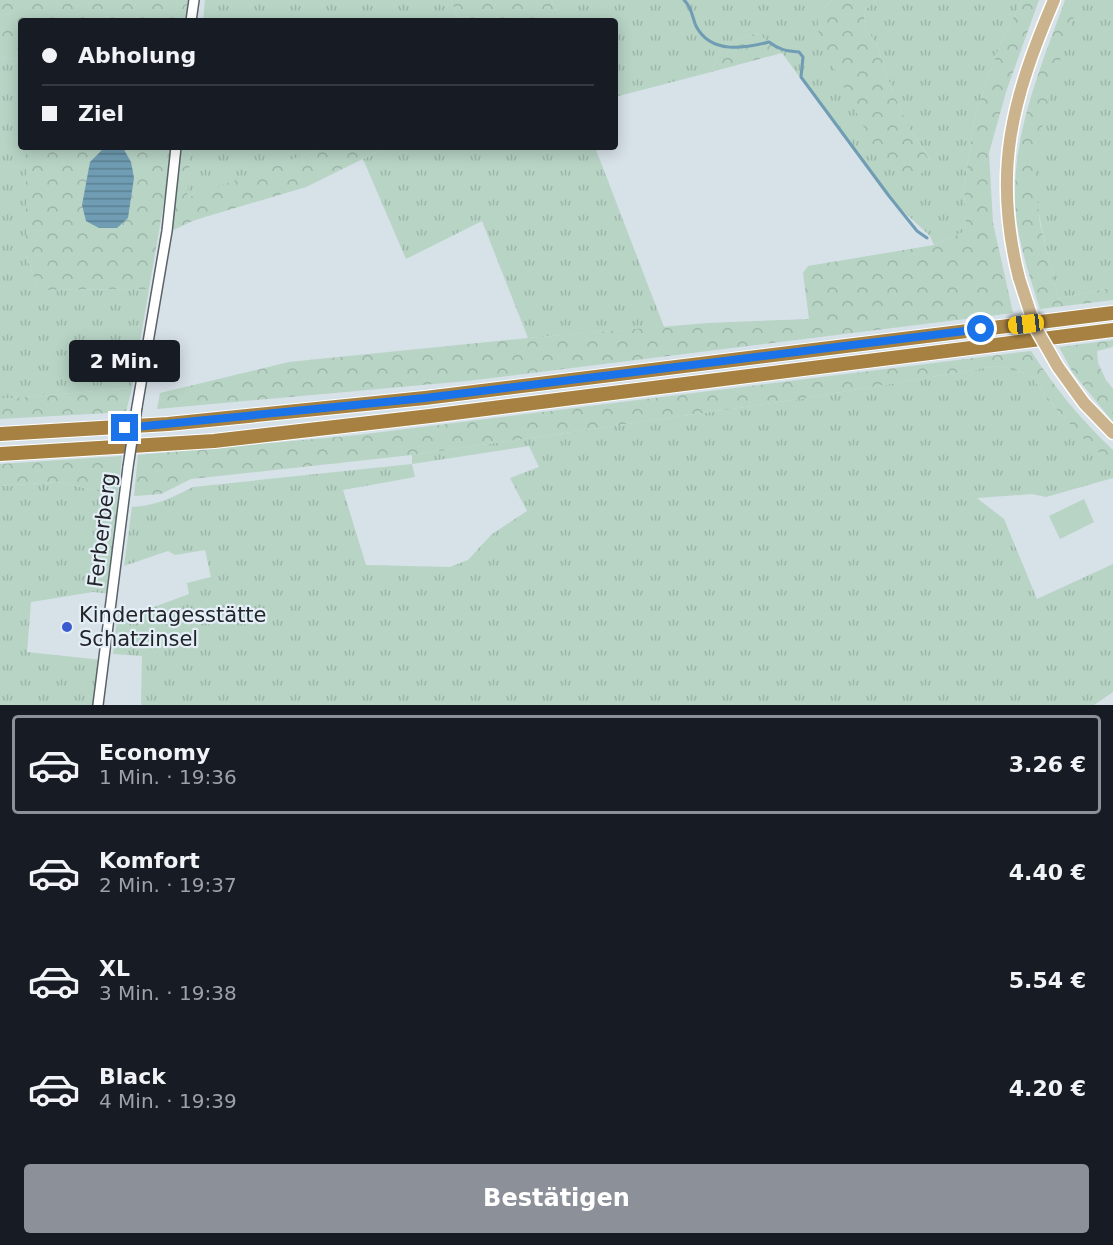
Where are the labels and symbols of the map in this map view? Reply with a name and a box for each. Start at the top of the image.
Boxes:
car [1007,313,1045,335]
route start [967,315,994,342]
callout: 2 Min. [70,341,180,383]
route end [111,414,138,441]
street label: Ferberberg [83,471,121,589]
place label: Kindertagesstätte Schatzinsel [79,603,267,651]
marker: Kindertagesstätte Schatzinsel [60,620,74,634]

